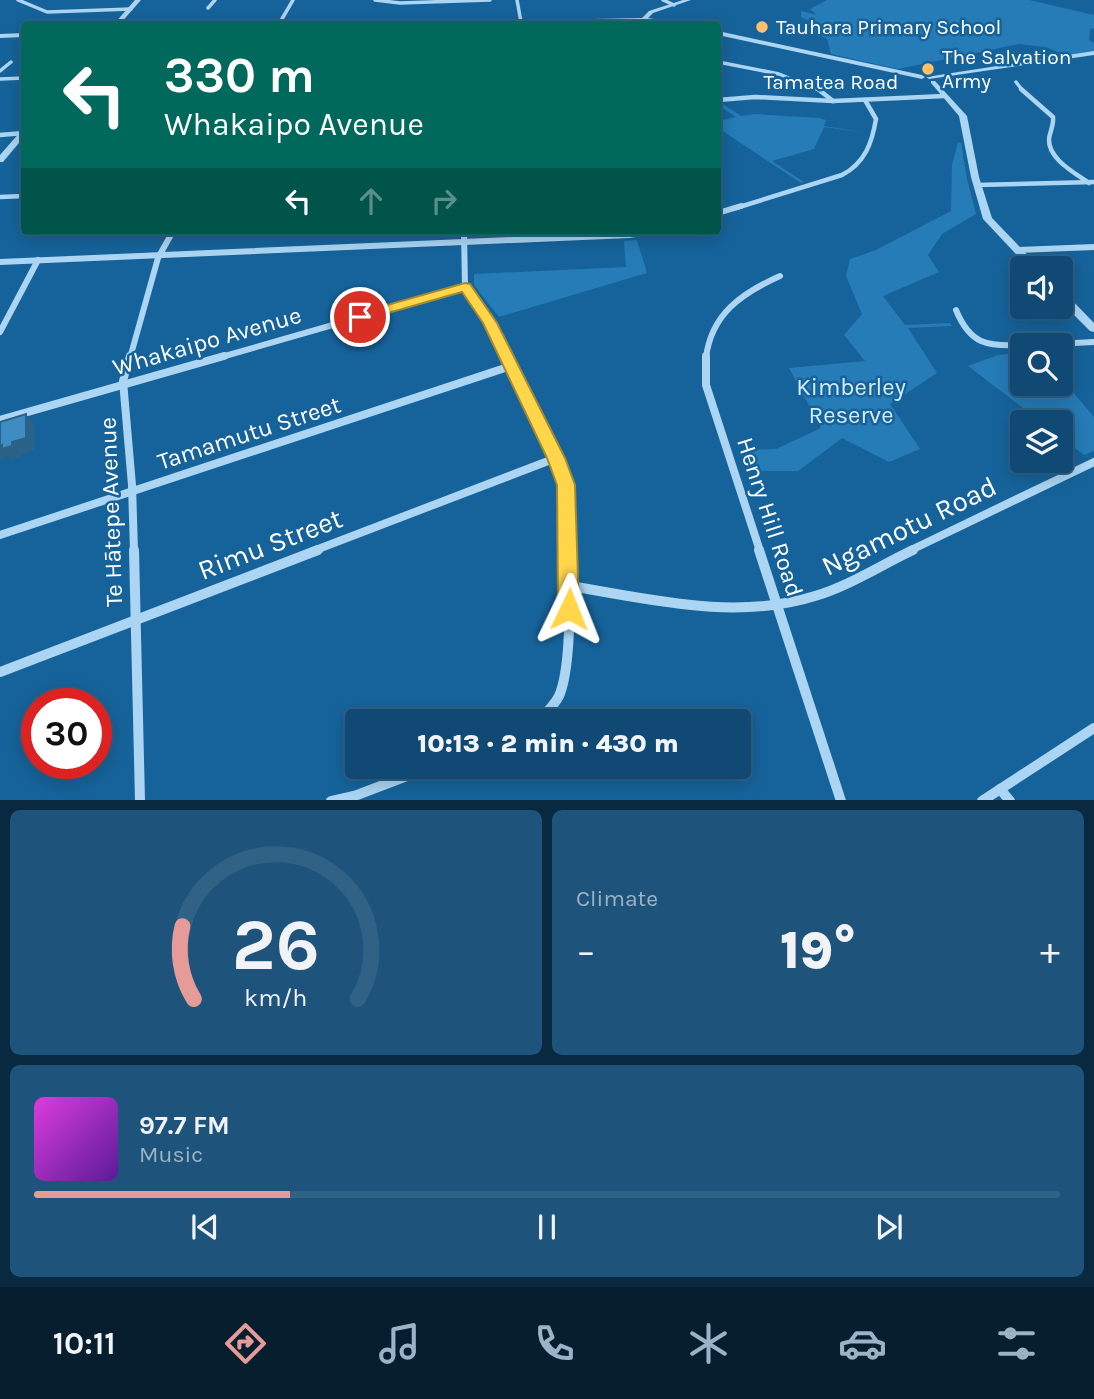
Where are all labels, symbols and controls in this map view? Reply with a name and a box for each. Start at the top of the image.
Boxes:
place label: Tauhara Primary School [776,15,1001,39]
marker: Tauhara Primary School [754,19,770,35]
place label: The Salvation Army [942,45,1072,93]
text: 330 m [164,47,315,104]
icon: left [49,49,140,140]
marker: The Salvation Army [920,61,936,77]
street label: Tamatea Road [763,70,899,94]
text: Whakaipo Avenue [164,106,424,143]
icon: left [279,182,317,220]
icon: ahead [352,182,390,220]
icon: right [425,182,463,220]
map controls [1010,256,1073,473]
button: sound [1010,256,1073,319]
pin [330,287,390,347]
icon: arrive [341,298,379,336]
street label: Whakaipo Avenue [109,301,305,381]
button: search [1010,333,1073,396]
park label: Kimberley Reserve [796,373,906,429]
street label: Tamamutu Street [154,390,344,476]
button: layers [1010,410,1073,473]
street label: Te Hātepe Avenue [94,417,128,607]
street label: Henry Hill Road [731,434,809,600]
street label: Ngamotu Road [816,469,1002,583]
street label: Rimu Street [193,501,347,587]
position arrow [532,572,606,646]
speed limit sign: 30 [21,688,112,779]
text: 10:13 · 2 min · 430 m [417,728,679,759]
text: Climate [576,885,658,912]
text: 26 [232,902,320,987]
text: 19° [780,920,856,981]
text: − [576,929,596,974]
text: + [1040,929,1060,974]
text: km/h [244,982,308,1011]
text: 97.7 FM [139,1110,230,1141]
text: Music [139,1141,203,1168]
icon: previous [186,1208,224,1246]
icon: pause [528,1208,566,1246]
icon: next [870,1208,908,1246]
icon: directions [221,1319,270,1368]
icon: music [375,1319,424,1368]
icon: phone [530,1319,579,1368]
icon: climate [684,1319,733,1368]
icon: car [838,1319,887,1368]
icon: filters [992,1319,1041,1368]
text: 10:11 [53,1325,116,1362]

